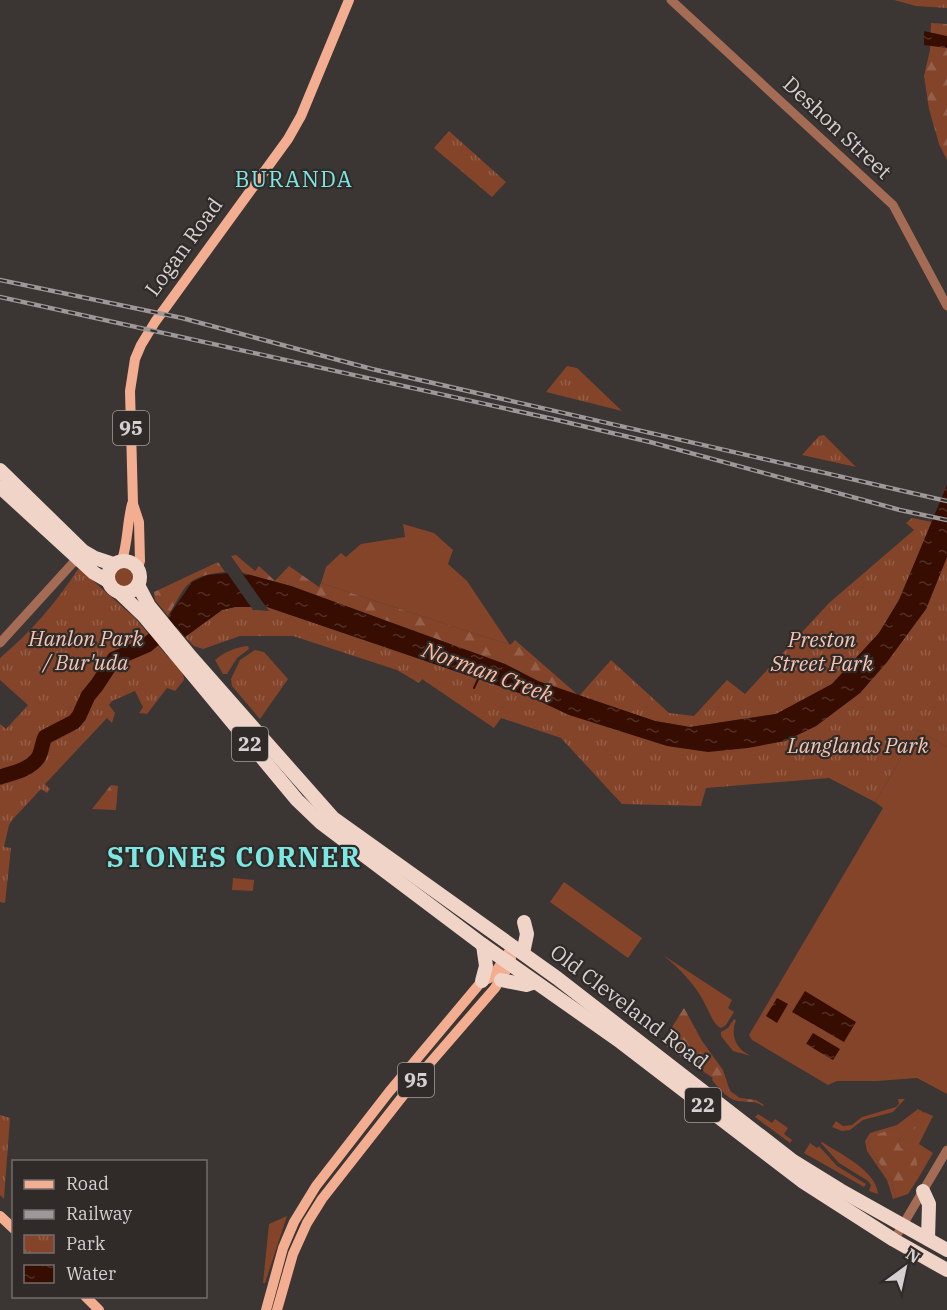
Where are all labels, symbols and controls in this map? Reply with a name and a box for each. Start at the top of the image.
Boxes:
street label: Deshon Street [777,70,898,185]
district label: BURANDA [235,164,353,193]
street label: Logan Road [138,191,229,301]
road number: 95 [113,411,149,445]
park label: Hanlon Park / Bur'uda [28,624,144,676]
park label: Preston Street Park [770,625,874,677]
water label: Norman Creek [418,634,558,709]
road number: 22 [232,727,268,761]
park label: Langlands Park [786,731,929,759]
district label: STONES CORNER [107,839,361,874]
street label: Old Cleveland Road [545,937,715,1075]
road number: 95 [398,1063,434,1097]
road number: 22 [685,1088,721,1122]
legend [12,1160,207,1298]
text: Road [66,1172,109,1195]
text: Railway [66,1202,132,1225]
text: Park [66,1232,106,1255]
north arrow [875,1238,935,1298]
text: N [902,1244,924,1267]
text: Water [66,1262,116,1285]

